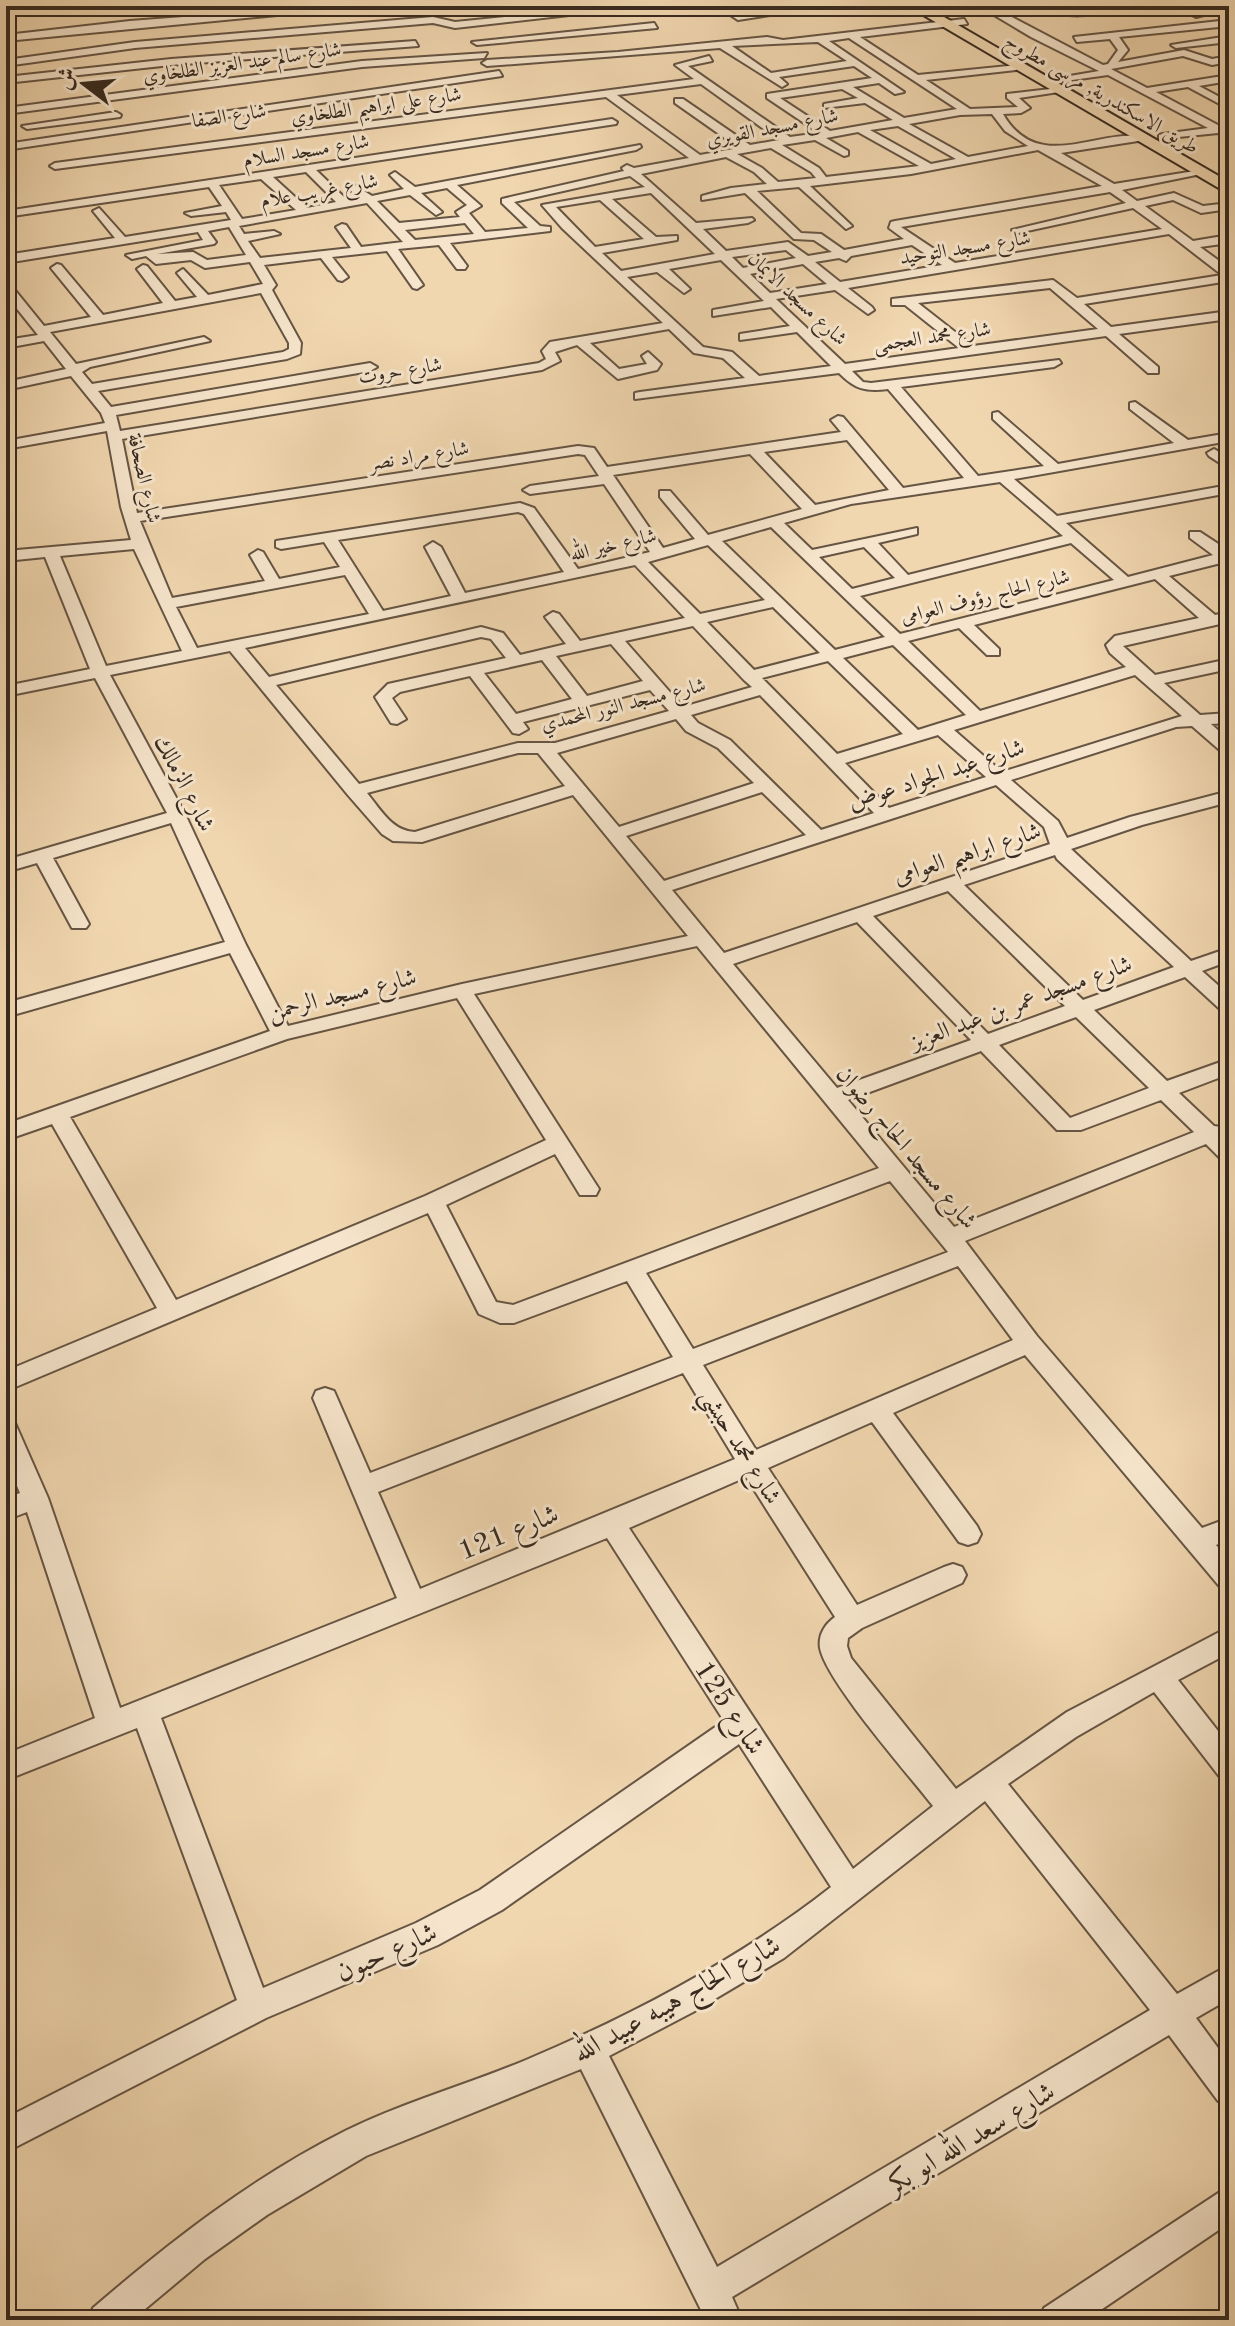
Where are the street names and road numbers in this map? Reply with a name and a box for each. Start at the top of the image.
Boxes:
street label: طريق الاسكندرية, مرسى مطروح [998,29,1202,164]
street label: شارع سالم عبد العزيز الطلخاوي [142,39,344,94]
street label: شارع على ابراهيم الطلخاوي [290,85,464,137]
street label: شارع الصفا [191,102,269,138]
street label: شارع مسجد القويري [705,106,841,157]
street label: شارع مسجد السلام [242,132,372,178]
street label: شارع غريب علام [259,172,381,218]
street label: شارع مسجد التوحيد [898,229,1033,275]
street label: شارع مسجد الايمان [739,249,850,355]
street label: شارع محمد العجمى [872,320,993,362]
street label: شارع حروت [357,355,444,394]
street label: شارع الصحافة [117,432,163,527]
street label: شارع مراد نصر [366,439,472,481]
street label: شارع خير الله [567,519,660,571]
street label: شارع الحاج رؤوف العوامى [899,567,1074,634]
street label: شارع مسجد النور المحمدي [539,675,710,742]
street label: شارع الزمالك [143,731,219,839]
street label: شارع عبد الجواد عوض [845,736,1030,821]
street label: شارع ابراهيم العوامى [891,820,1047,900]
street label: شارع مسجد عمر بن عبد العزيز [905,953,1138,1062]
street label: شارع مسجد الرحمن [266,965,421,1032]
street label: شارع مسجد الحاج رضوان [825,1062,980,1239]
street label: شارع محمد حبشي [688,1385,784,1513]
street label: شارع 121 [455,1501,566,1573]
street label: شارع 125 [682,1657,769,1764]
street label: شارع حبون [333,1919,445,1995]
street label: شارع الحاج هيبه عبيد الله [564,1923,790,2077]
street label: شارع سعد الله ابو بكر [875,2070,1064,2208]

